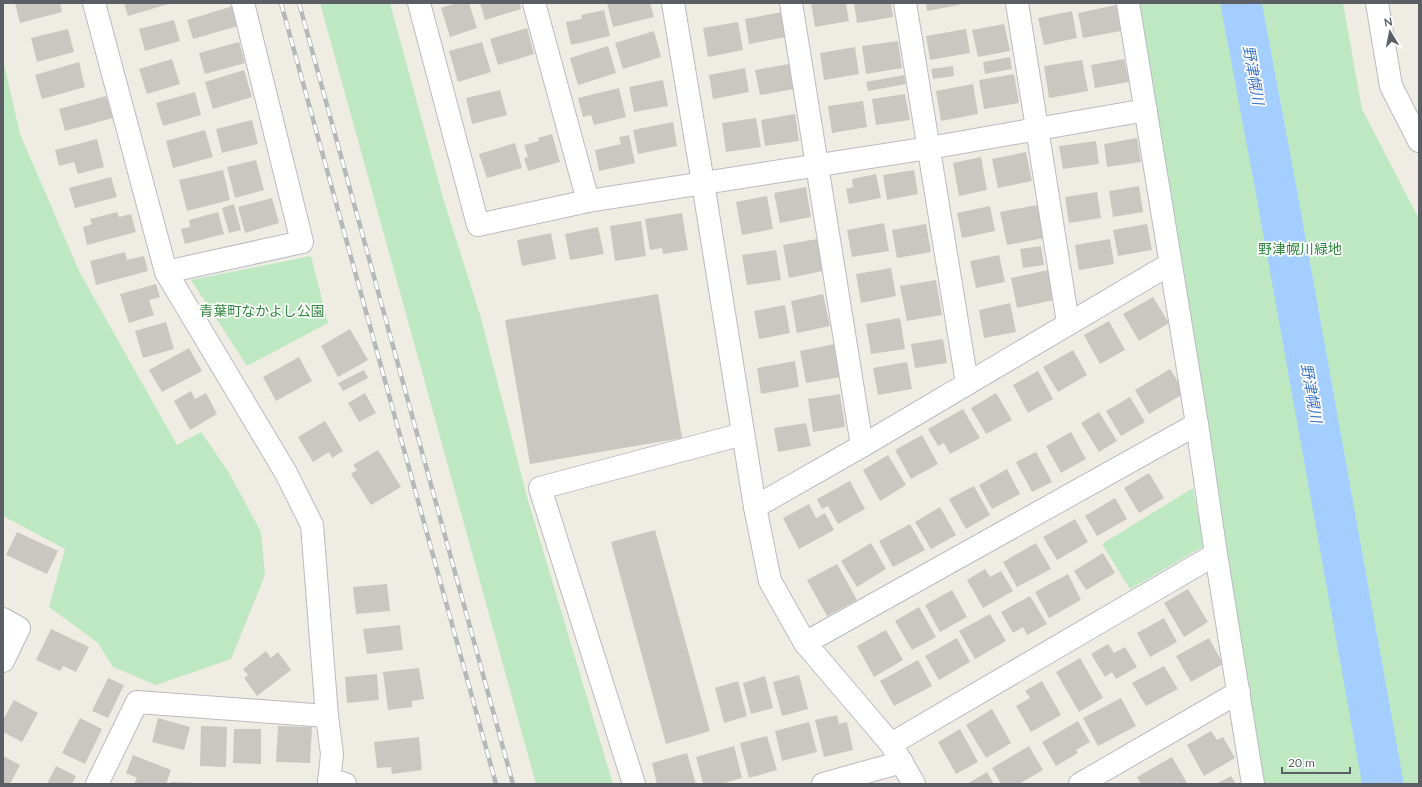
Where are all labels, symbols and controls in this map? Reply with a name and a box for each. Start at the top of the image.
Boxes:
north arrow [1370,12,1410,52]
text: N [1383,15,1393,29]
water label: 野津幌川 [1240,44,1268,108]
park label: 野津幌川緑地 [1258,240,1342,257]
park label: 青葉町なかよし公園 [199,302,325,319]
water label: 野津幌川 [1298,362,1326,426]
scale bar [1282,749,1350,775]
text: 20 m [1288,755,1315,770]

